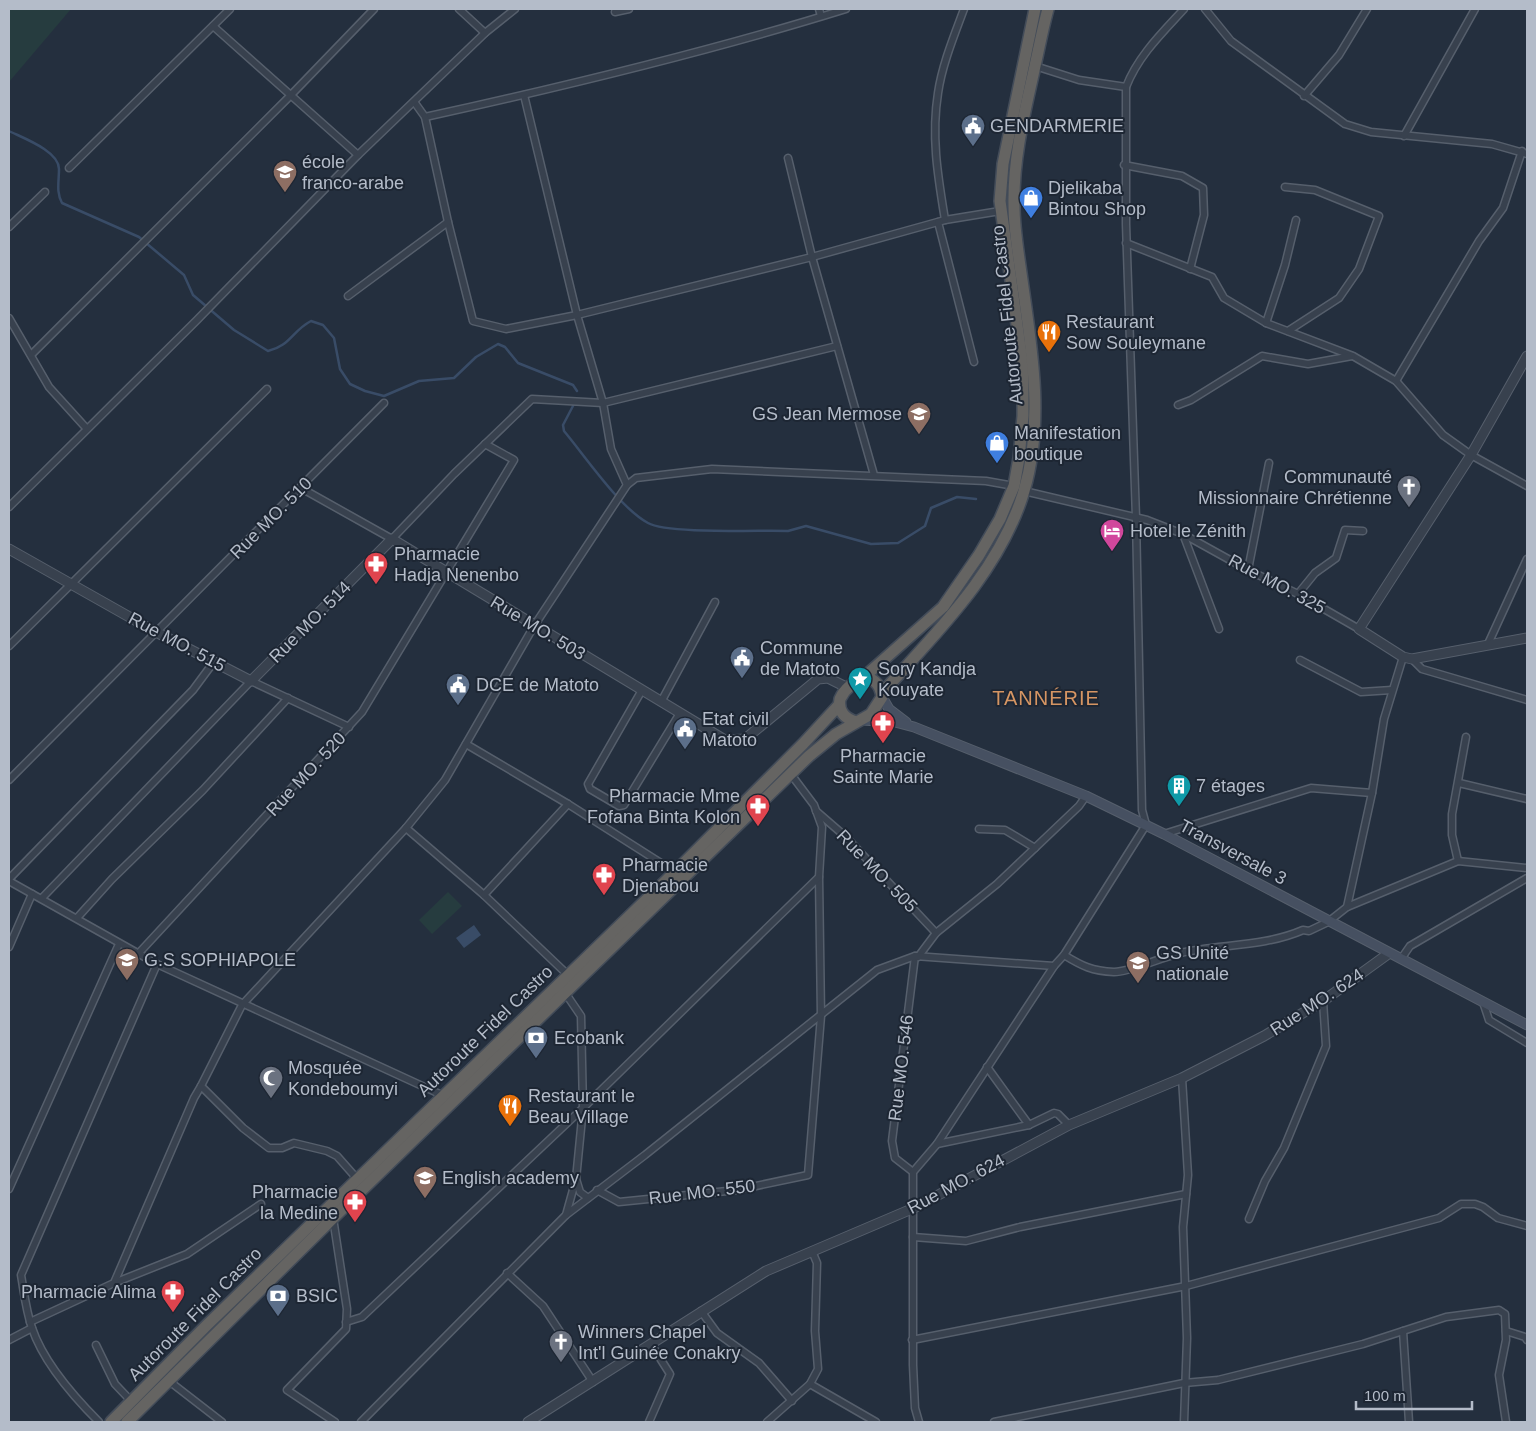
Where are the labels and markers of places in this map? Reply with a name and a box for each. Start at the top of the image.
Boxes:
public building icon: GENDARMERIE [960,113,986,147]
place label: GENDARMERIE [990,116,1124,136]
place label: école franco-arabe [302,152,404,193]
school or university icon: école franco-arabe [272,159,298,193]
place label: Djelikaba Bintou Shop [1048,178,1146,219]
shop icon: Djelikaba Bintou Shop [1018,185,1044,219]
place label: Restaurant Sow Souleymane [1066,312,1206,353]
restaurant icon: Restaurant Sow Souleymane [1036,319,1062,353]
school or university icon: GS Jean Mermose [906,401,932,435]
place label: GS Jean Mermose [752,404,902,424]
place label: Manifestation boutique [1014,423,1121,464]
shop icon: Manifestation boutique [984,430,1010,464]
place label: Communauté Missionnaire Chrétienne [1198,467,1392,508]
church icon: Communauté Missionnaire Chrétienne [1396,474,1422,508]
hotel icon: Hotel le Zénith [1099,518,1125,552]
place label: Hotel le Zénith [1130,521,1246,541]
place label: Pharmacie Hadja Nenenbo [394,544,519,585]
pharmacy icon: Pharmacie Hadja Nenenbo [363,551,389,585]
place label: Commune de Matoto [760,638,843,679]
public building icon: Commune de Matoto [729,645,755,679]
place label: Sory Kandja Kouyate [878,659,977,700]
place icon: Sory Kandja Kouyate [847,666,873,700]
public building icon: DCE de Matoto [445,672,471,706]
place label: DCE de Matoto [476,675,599,695]
place label: Etat civil Matoto [702,709,769,750]
pharmacy icon: Pharmacie Sainte Marie [870,710,896,744]
public building icon: Etat civil Matoto [672,716,698,750]
place label: Pharmacie Sainte Marie [832,746,934,787]
building icon: 7 étages [1166,773,1192,807]
place label: 7 étages [1196,776,1265,796]
place label: Pharmacie Mme Fofana Binta Kolon [587,786,740,827]
pharmacy icon: Pharmacie Mme Fofana Binta Kolon [745,793,771,827]
place label: Pharmacie Djenabou [622,855,708,896]
pharmacy icon: Pharmacie Djenabou [591,862,617,896]
place label: GS Unité nationale [1156,943,1229,984]
school or university icon: G.S SOPHIAPOLE [114,947,140,981]
place label: G.S SOPHIAPOLE [144,950,296,970]
school or university icon: GS Unité nationale [1125,950,1151,984]
bank icon: Ecobank [523,1025,549,1059]
place label: Ecobank [554,1028,625,1048]
place label: Mosquée Kondeboumyi [288,1058,398,1099]
mosque icon: Mosquée Kondeboumyi [258,1065,284,1099]
place label: Restaurant le Beau Village [528,1086,635,1127]
restaurant icon: Restaurant le Beau Village [497,1093,523,1127]
school or university icon: English academy [412,1165,438,1199]
place label: English academy [442,1168,579,1188]
place label: Pharmacie la Medine [252,1182,338,1223]
pharmacy icon: Pharmacie la Medine [342,1189,368,1223]
pharmacy icon: Pharmacie Alima [160,1279,186,1313]
place label: Pharmacie Alima [21,1282,157,1302]
bank icon: BSIC [265,1283,291,1317]
place label: BSIC [296,1286,338,1306]
place label: Winners Chapel Int'l Guinée Conakry [578,1322,741,1363]
church icon: Winners Chapel Int'l Guinée Conakry [548,1329,574,1363]

